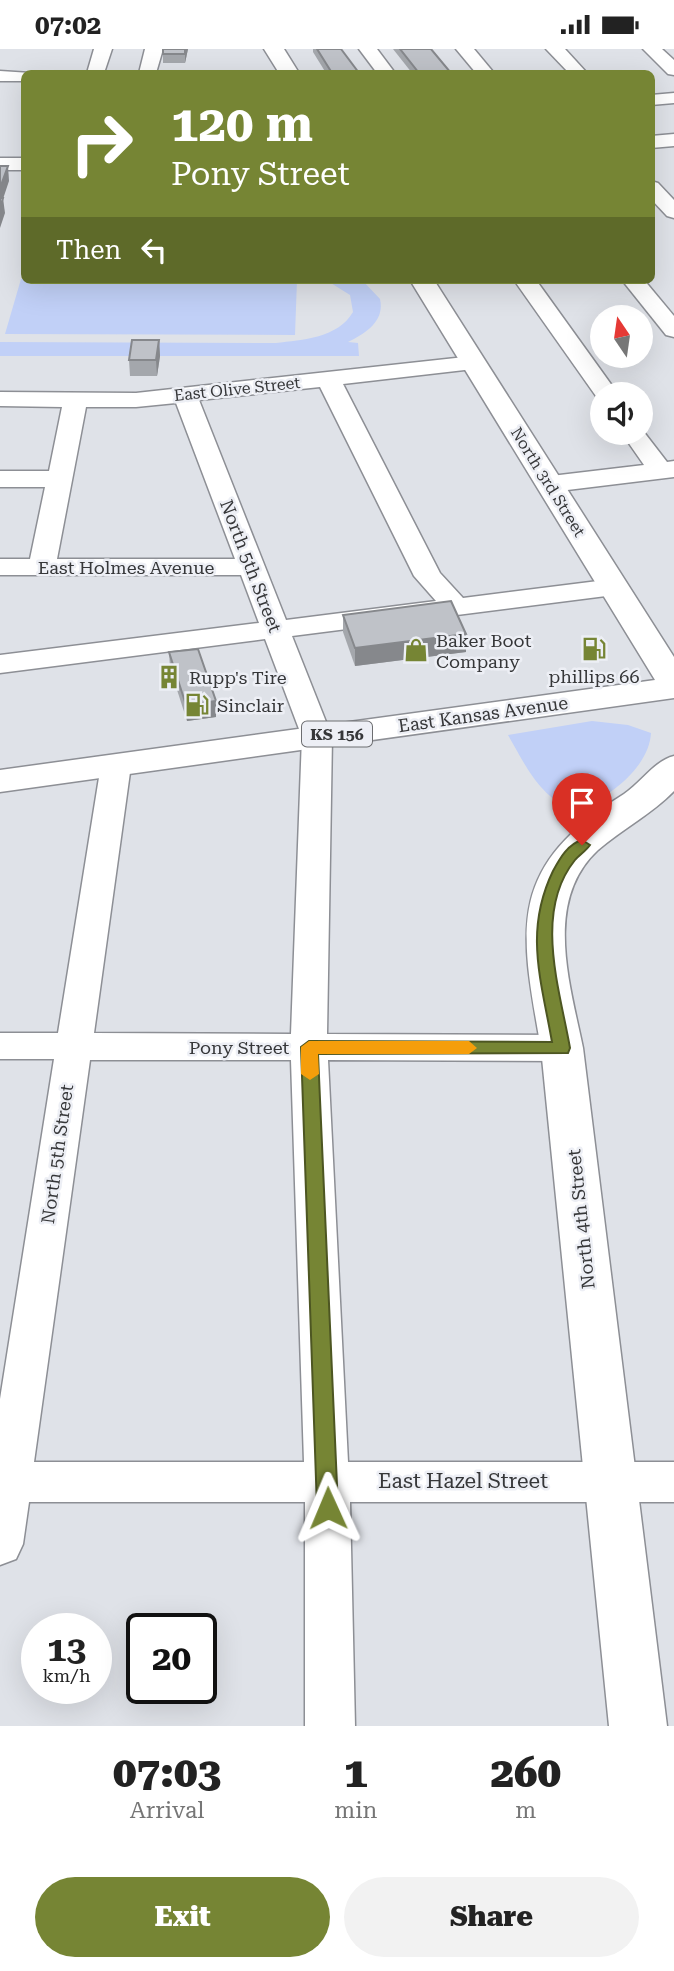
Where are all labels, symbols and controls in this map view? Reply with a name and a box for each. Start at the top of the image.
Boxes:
text: 07:02 [35,10,101,40]
text: 120 m [171,96,313,153]
icon: right [56,98,147,189]
text: Pony Street [171,155,350,193]
icon: left [135,231,173,269]
text: Then [56,235,121,265]
north arrow [590,305,653,367]
map controls [590,305,653,445]
street label: East Olive Street [173,373,301,405]
button: sound [590,382,653,445]
street label: North 3rd Street [507,424,589,540]
street label: North 5th Street [216,497,286,636]
street label: East Holmes Avenue [38,557,214,578]
place label: Baker Boot Company [436,630,532,672]
fuel station icon: phillips 66 [580,635,608,663]
shop icon: Baker Boot Company [402,636,430,664]
building icon: Rupp's Tire [155,663,183,691]
place label: phillips 66 [548,666,640,687]
place label: Rupp's Tire [189,667,287,688]
fuel station icon: Sinclair [183,691,211,719]
street label: East Kansas Avenue [397,692,569,736]
place label: Sinclair [217,695,284,716]
road number: KS 156 [302,721,372,747]
pin [552,773,612,845]
icon: arrive [563,784,601,822]
street label: Pony Street [189,1037,290,1058]
street label: North 5th Street [37,1083,77,1225]
street label: North 4th Street [563,1148,599,1290]
street label: East Hazel Street [378,1469,548,1493]
position arrow [291,1471,365,1545]
speed limit sign: 20 [126,1613,217,1704]
text: 13 [47,1629,86,1670]
text: km/h [42,1665,91,1686]
text: 07:03 [113,1748,221,1797]
text: 1 [344,1748,368,1797]
text: 260 [490,1748,561,1797]
text: Arrival [130,1797,204,1824]
text: min [334,1797,377,1824]
text: m [515,1797,536,1824]
button: Exit [35,1877,330,1957]
button: Share [344,1877,639,1957]

